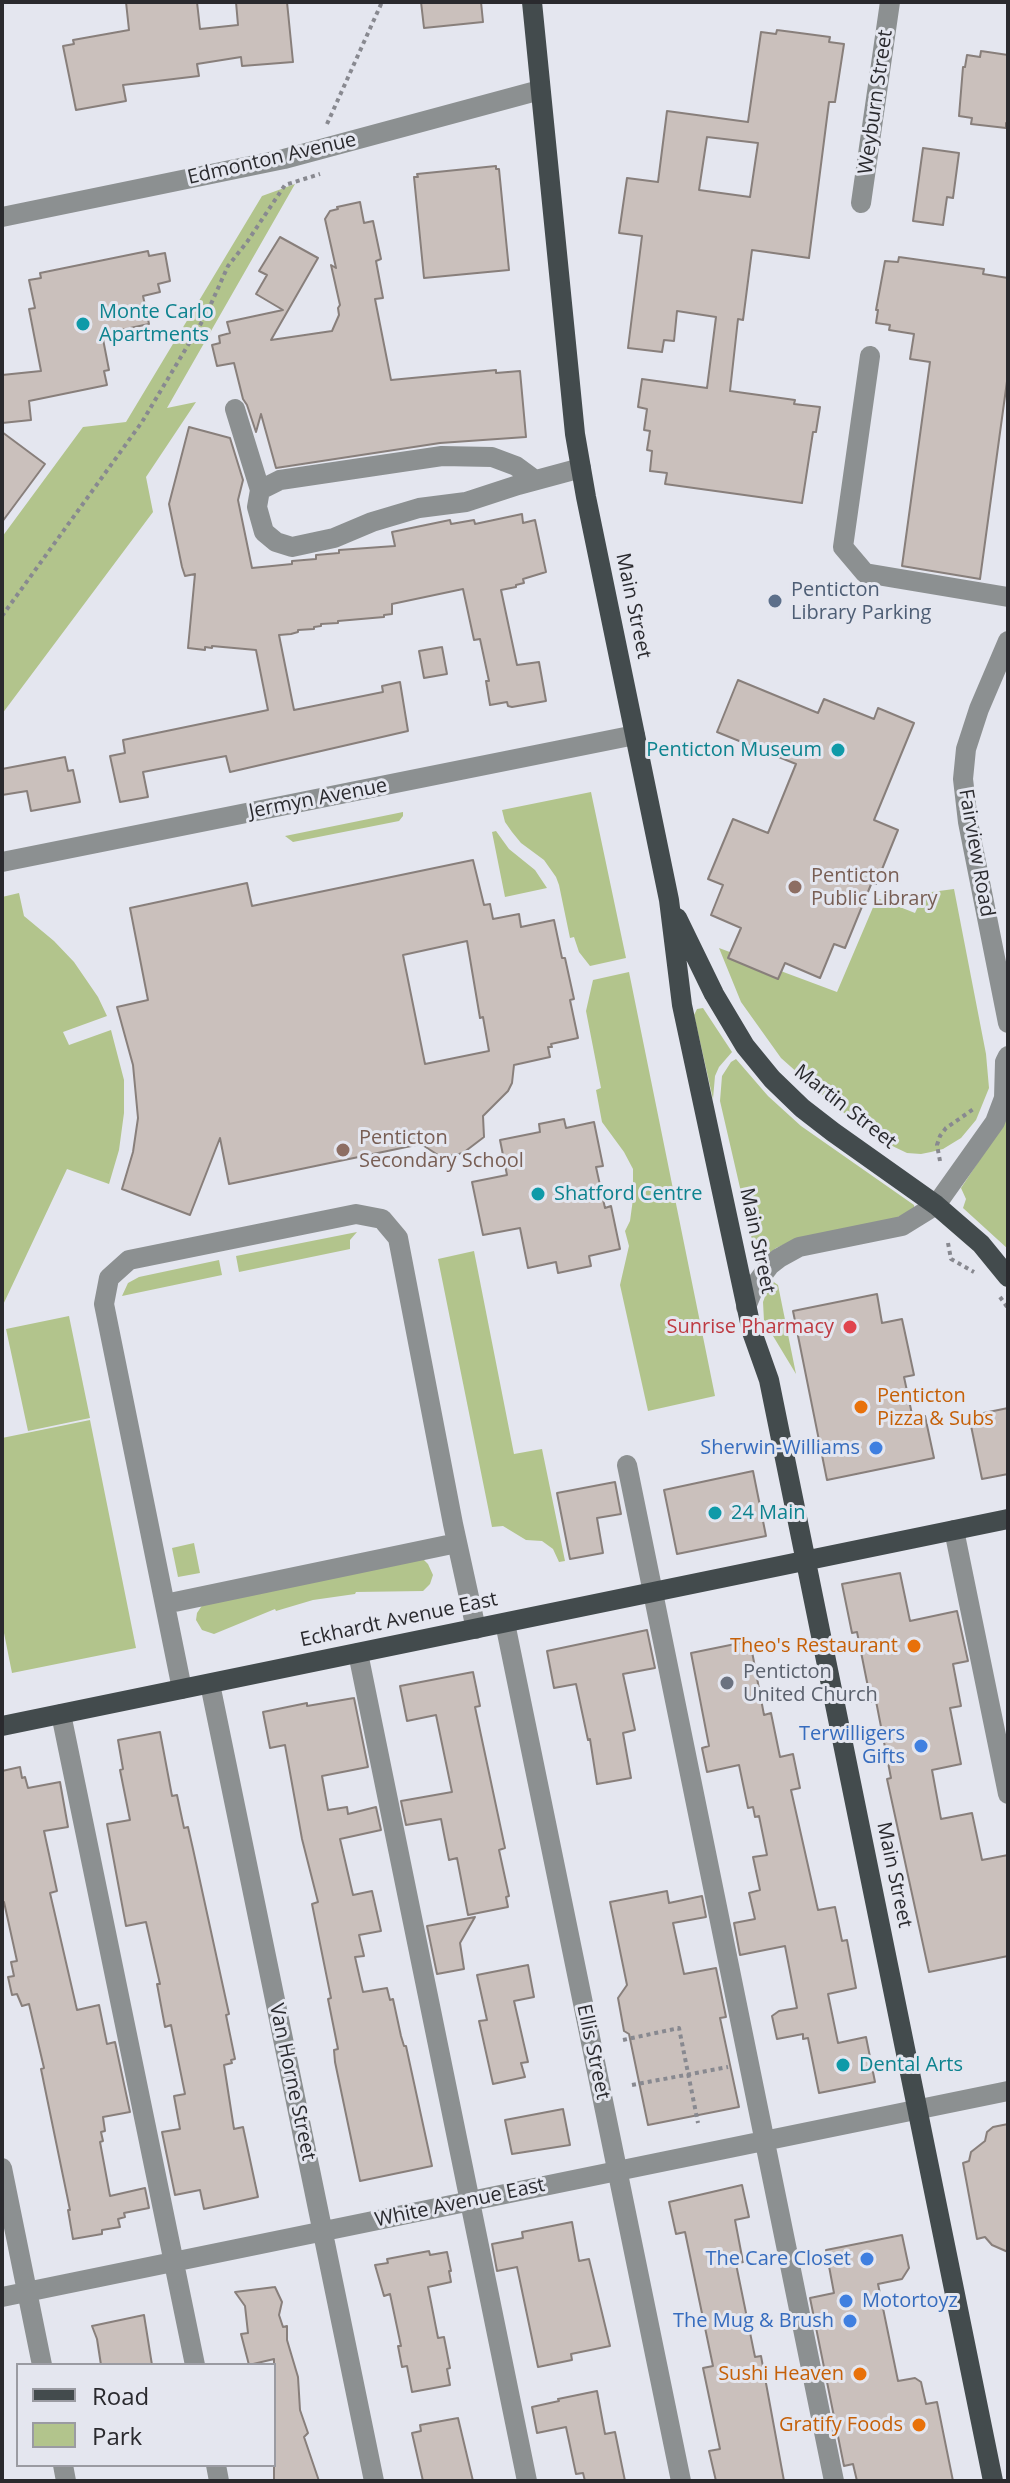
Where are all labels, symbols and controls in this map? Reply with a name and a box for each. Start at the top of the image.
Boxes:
street label: Weyburn Street [854,28,898,176]
street label: Edmonton Avenue [185,128,359,190]
place label: Monte Carlo Apartments [99,300,214,347]
marker: Monte Carlo Apartments [74,315,92,333]
street label: Main Street [610,551,656,661]
place label: Penticton Library Parking [791,578,931,625]
marker: Penticton Library Parking [766,592,784,610]
place label: Penticton Museum [646,738,822,762]
marker: Penticton Museum [829,741,847,759]
street label: Jermyn Avenue [247,774,389,824]
street label: Fairview Road [953,787,999,919]
place label: Penticton Public Library [811,864,938,911]
marker: Penticton Public Library [786,878,804,896]
street label: Martin Street [789,1060,901,1154]
place label: Penticton Secondary School [359,1126,524,1173]
marker: Penticton Secondary School [334,1141,352,1159]
place label: Shatford Centre [554,1182,702,1206]
marker: Shatford Centre [529,1185,547,1203]
street label: Main Street [734,1186,780,1296]
place label: Sunrise Pharmacy [667,1315,834,1339]
marker: Sunrise Pharmacy [841,1318,859,1336]
place label: Penticton Pizza & Subs [877,1384,994,1431]
marker: Penticton Pizza & Subs [852,1398,870,1416]
place label: Sherwin-Williams [700,1436,860,1460]
marker: Sherwin-Williams [867,1439,885,1457]
place label: 24 Main [731,1501,805,1525]
marker: 24 Main [706,1504,724,1522]
street label: Eckhardt Avenue East [298,1587,500,1653]
place label: Theo's Restaurant [730,1634,898,1658]
marker: Theo's Restaurant [905,1637,923,1655]
place label: Penticton United Church [743,1660,878,1707]
marker: Penticton United Church [718,1674,736,1692]
place label: Terwilligers Gifts [799,1722,905,1769]
marker: Terwilligers Gifts [912,1737,930,1755]
street label: Main Street [871,1820,917,1930]
street label: Van Horne Street [264,2001,320,2163]
street label: Ellis Street [571,2002,615,2102]
place label: Dental Arts [859,2053,963,2077]
marker: Dental Arts [834,2056,852,2074]
street label: White Avenue East [373,2173,547,2233]
place label: The Care Closet [705,2247,851,2271]
marker: The Care Closet [858,2250,876,2268]
place label: Motortoyz [862,2289,958,2313]
marker: Motortoyz [837,2292,855,2310]
place label: The Mug & Brush [673,2309,834,2333]
marker: The Mug & Brush [841,2312,859,2330]
place label: Sushi Heaven [718,2362,844,2386]
legend [16,2363,276,2467]
marker: Sushi Heaven [851,2365,869,2383]
text: Road [92,2379,149,2412]
place label: Gratify Foods [779,2413,903,2437]
marker: Gratify Foods [910,2416,928,2434]
text: Park [92,2419,142,2452]

